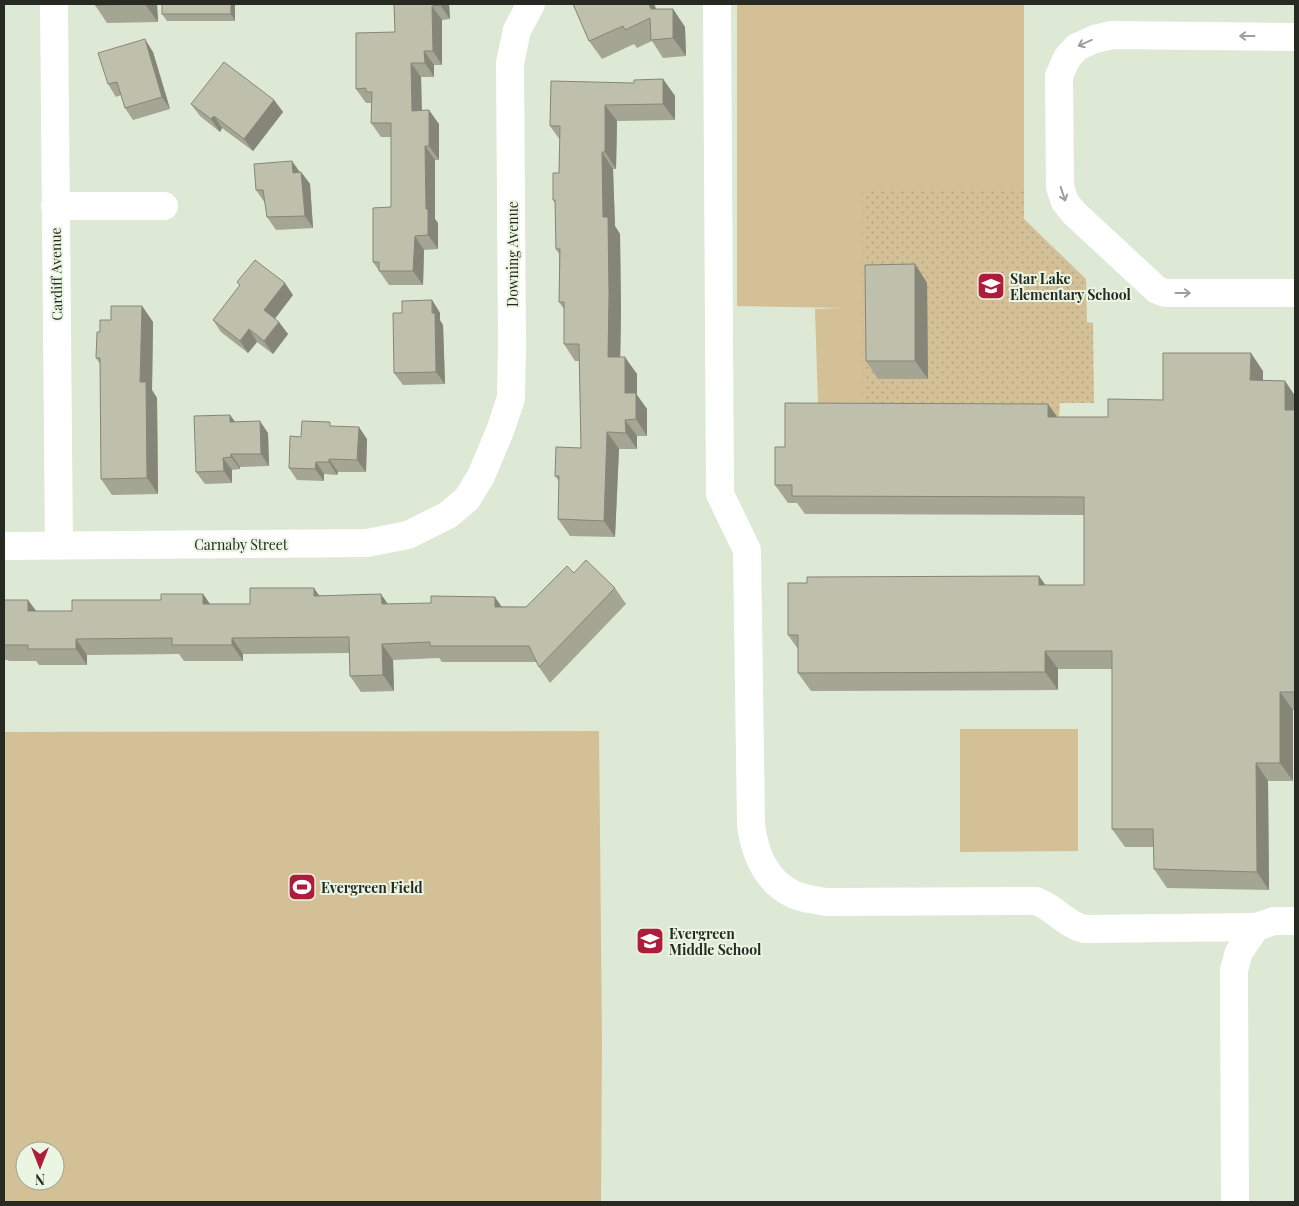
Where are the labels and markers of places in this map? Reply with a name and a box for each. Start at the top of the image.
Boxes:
place label: Star Lake Elementary School [1010,269,1131,304]
school or university icon: Star Lake Elementary School [976,271,1006,301]
sports icon: Evergreen Field [287,872,317,902]
place label: Evergreen Field [321,878,423,897]
place label: Evergreen Middle School [669,924,762,959]
school or university icon: Evergreen Middle School [635,926,665,956]

